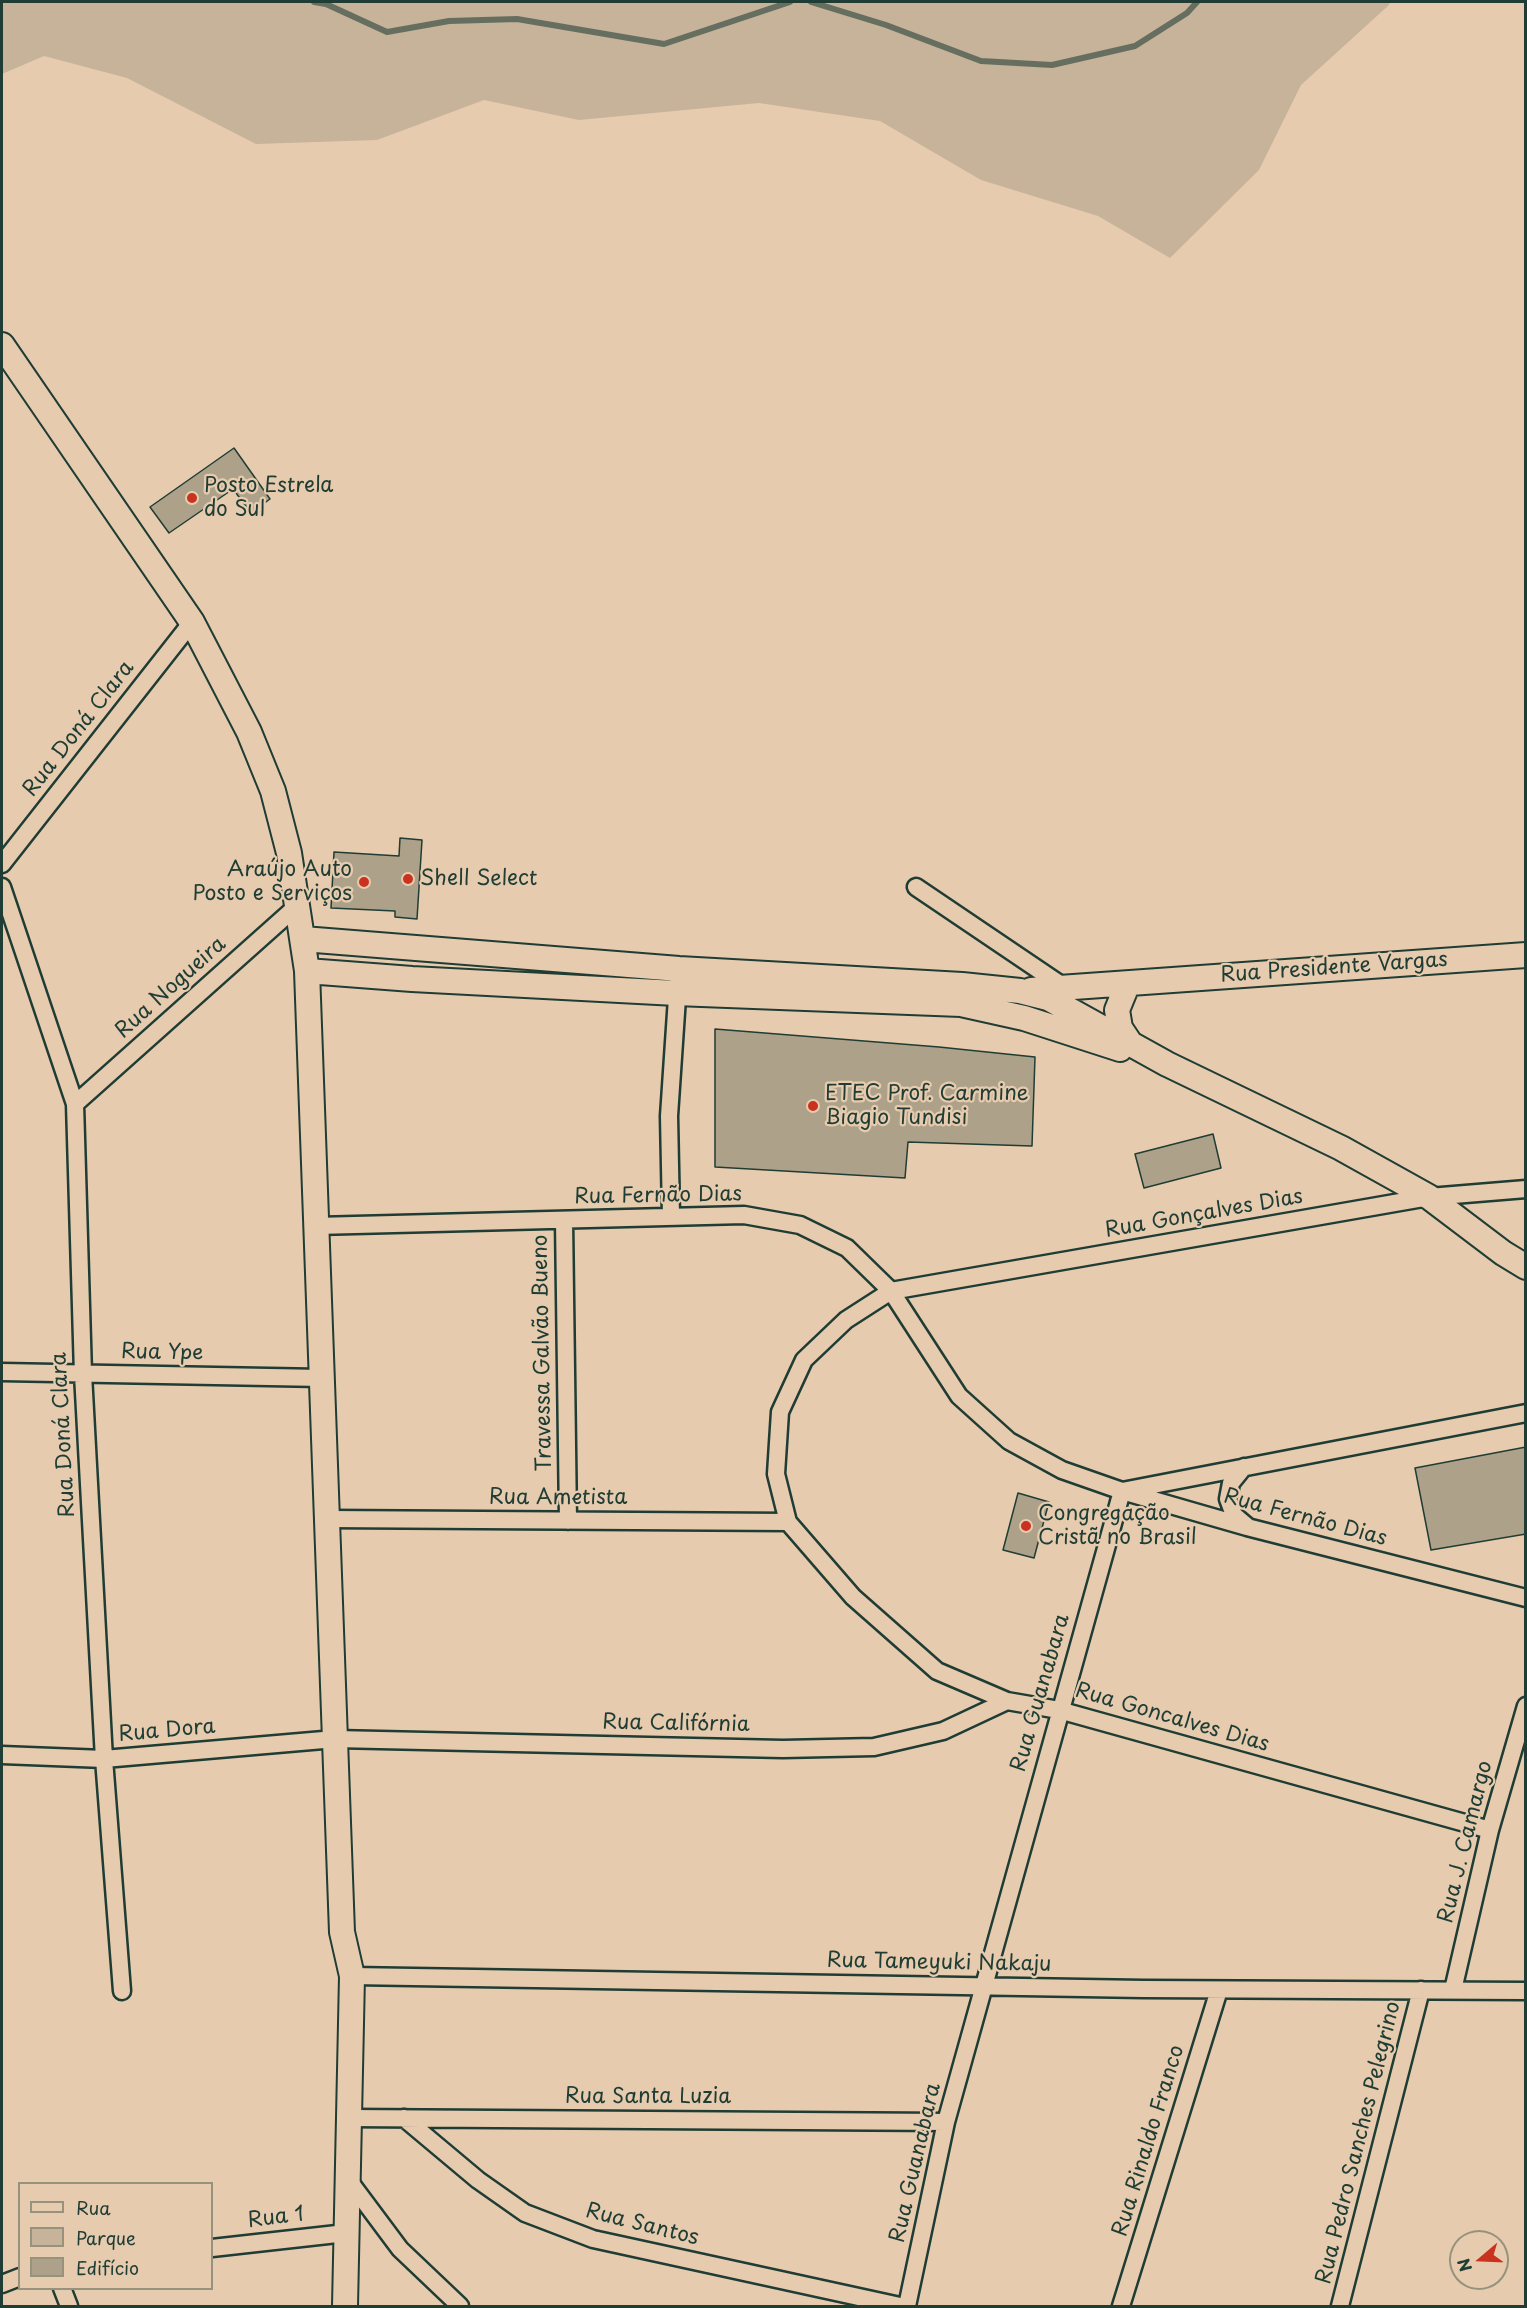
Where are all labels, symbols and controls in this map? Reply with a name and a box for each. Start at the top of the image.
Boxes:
place label: Posto Estrela do Sul [204,473,333,523]
marker: Posto Estrela do Sul [185,491,199,505]
street label: Rua Doná Clara [18,656,140,802]
place label: Araújo Auto Posto e Serviços [192,857,352,907]
place label: Shell Select [420,866,537,892]
marker: Shell Select [401,872,415,886]
marker: Araújo Auto Posto e Serviços [357,875,371,889]
street label: Rua Nogueira [111,932,231,1044]
street label: Rua Presidente Vargas [1220,947,1448,989]
place label: ETEC Prof. Carmine Biagio Tundisi [825,1081,1029,1131]
marker: ETEC Prof. Carmine Biagio Tundisi [806,1099,820,1113]
street label: Rua Fernão Dias [574,1182,742,1210]
street label: Rua Gonçalves Dias [1103,1184,1305,1244]
street label: Travessa Galvão Bueno [528,1234,558,1472]
street label: Rua Ype [121,1340,203,1366]
street label: Rua Doná Clara [47,1352,81,1518]
street label: Rua Fernão Dias [1221,1484,1389,1552]
street label: Rua Ametista [489,1485,627,1511]
place label: Congregação Cristã no Brasil [1038,1501,1197,1551]
marker: Congregação Cristã no Brasil [1019,1519,1033,1533]
street label: Rua Guanabara [1006,1611,1076,1775]
street label: Rua Goncalves Dias [1072,1678,1272,1758]
street label: Rua Califórnia [602,1710,750,1738]
street label: Rua Dora [117,1714,217,1748]
street label: Rua J. Camargo [1434,1758,1498,1926]
street label: Rua Tameyuki Nakaju [826,1948,1052,1978]
street label: Rua Pedro Sanches Pelegrino [1312,1999,1406,2287]
street label: Rua Rinaldo Franco [1108,2042,1190,2240]
street label: Rua Guanabara [885,2081,947,2245]
street label: Rua Santa Luzia [565,2084,731,2110]
legend [18,2182,213,2290]
text: Rua [76,2194,111,2221]
street label: Rua Santos [583,2199,701,2251]
street label: Rua 1 [246,2202,306,2234]
text: Parque [76,2224,136,2251]
north arrow [1449,2230,1509,2290]
text: Edifício [76,2254,139,2281]
text: N [1450,2255,1477,2275]

